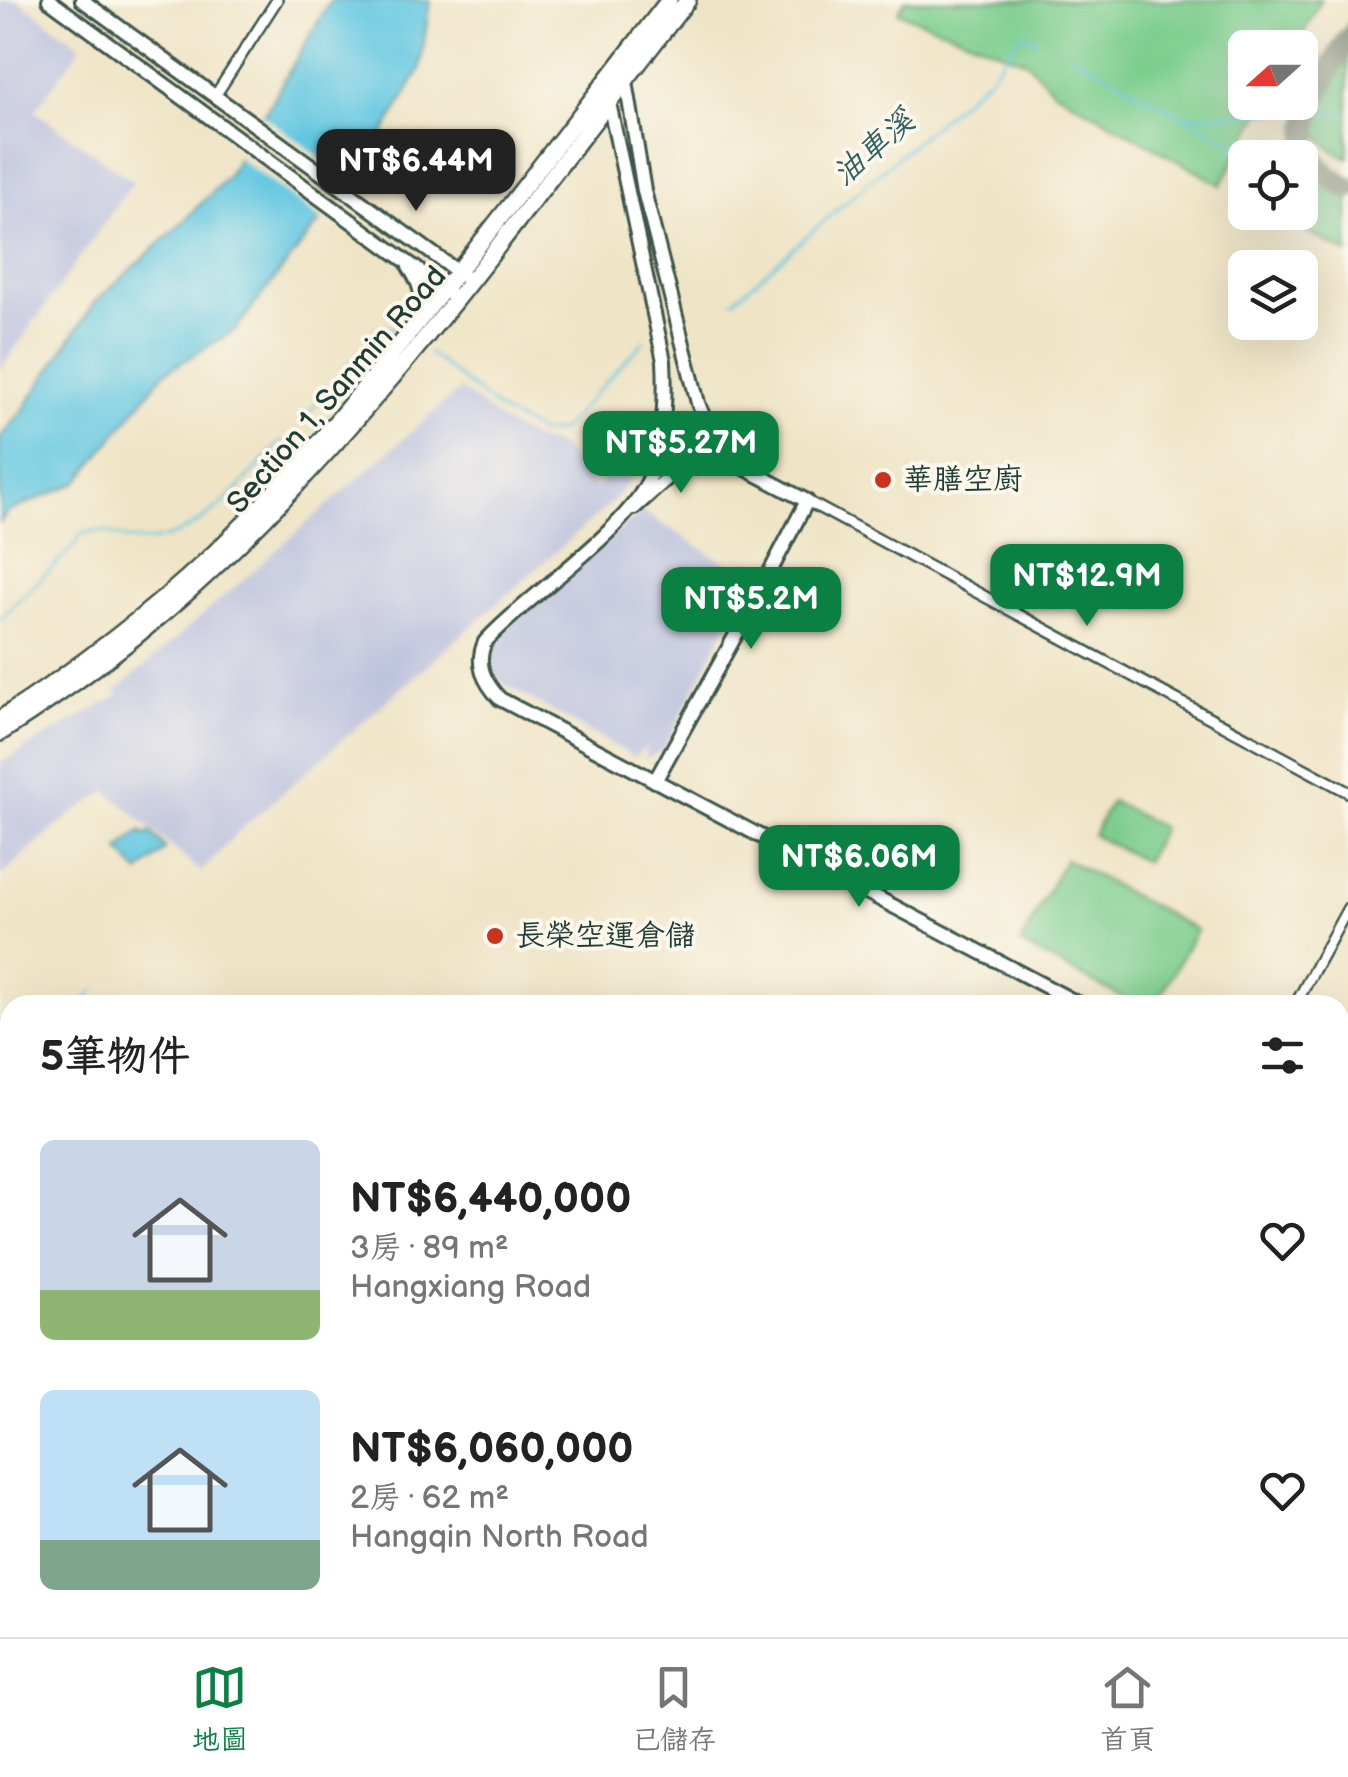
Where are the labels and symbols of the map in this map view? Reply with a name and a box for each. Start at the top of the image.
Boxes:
north arrow [1228,30,1318,120]
water label: 油車溪 [825,100,925,194]
pin: NT$6.44M [313,129,519,214]
street label: Section 1, Sanmin Road [220,259,454,521]
pin: NT$5.27M [578,411,784,496]
place label: 華膳空廚 [903,462,1023,498]
marker: 華膳空廚 [872,469,894,491]
pin: NT$12.9M [984,544,1190,629]
pin: NT$5.2M [659,567,843,652]
pin: NT$6.06M [756,825,962,910]
place label: 長榮空運倉儲 [515,918,695,954]
marker: 長榮空運倉儲 [484,925,506,947]

